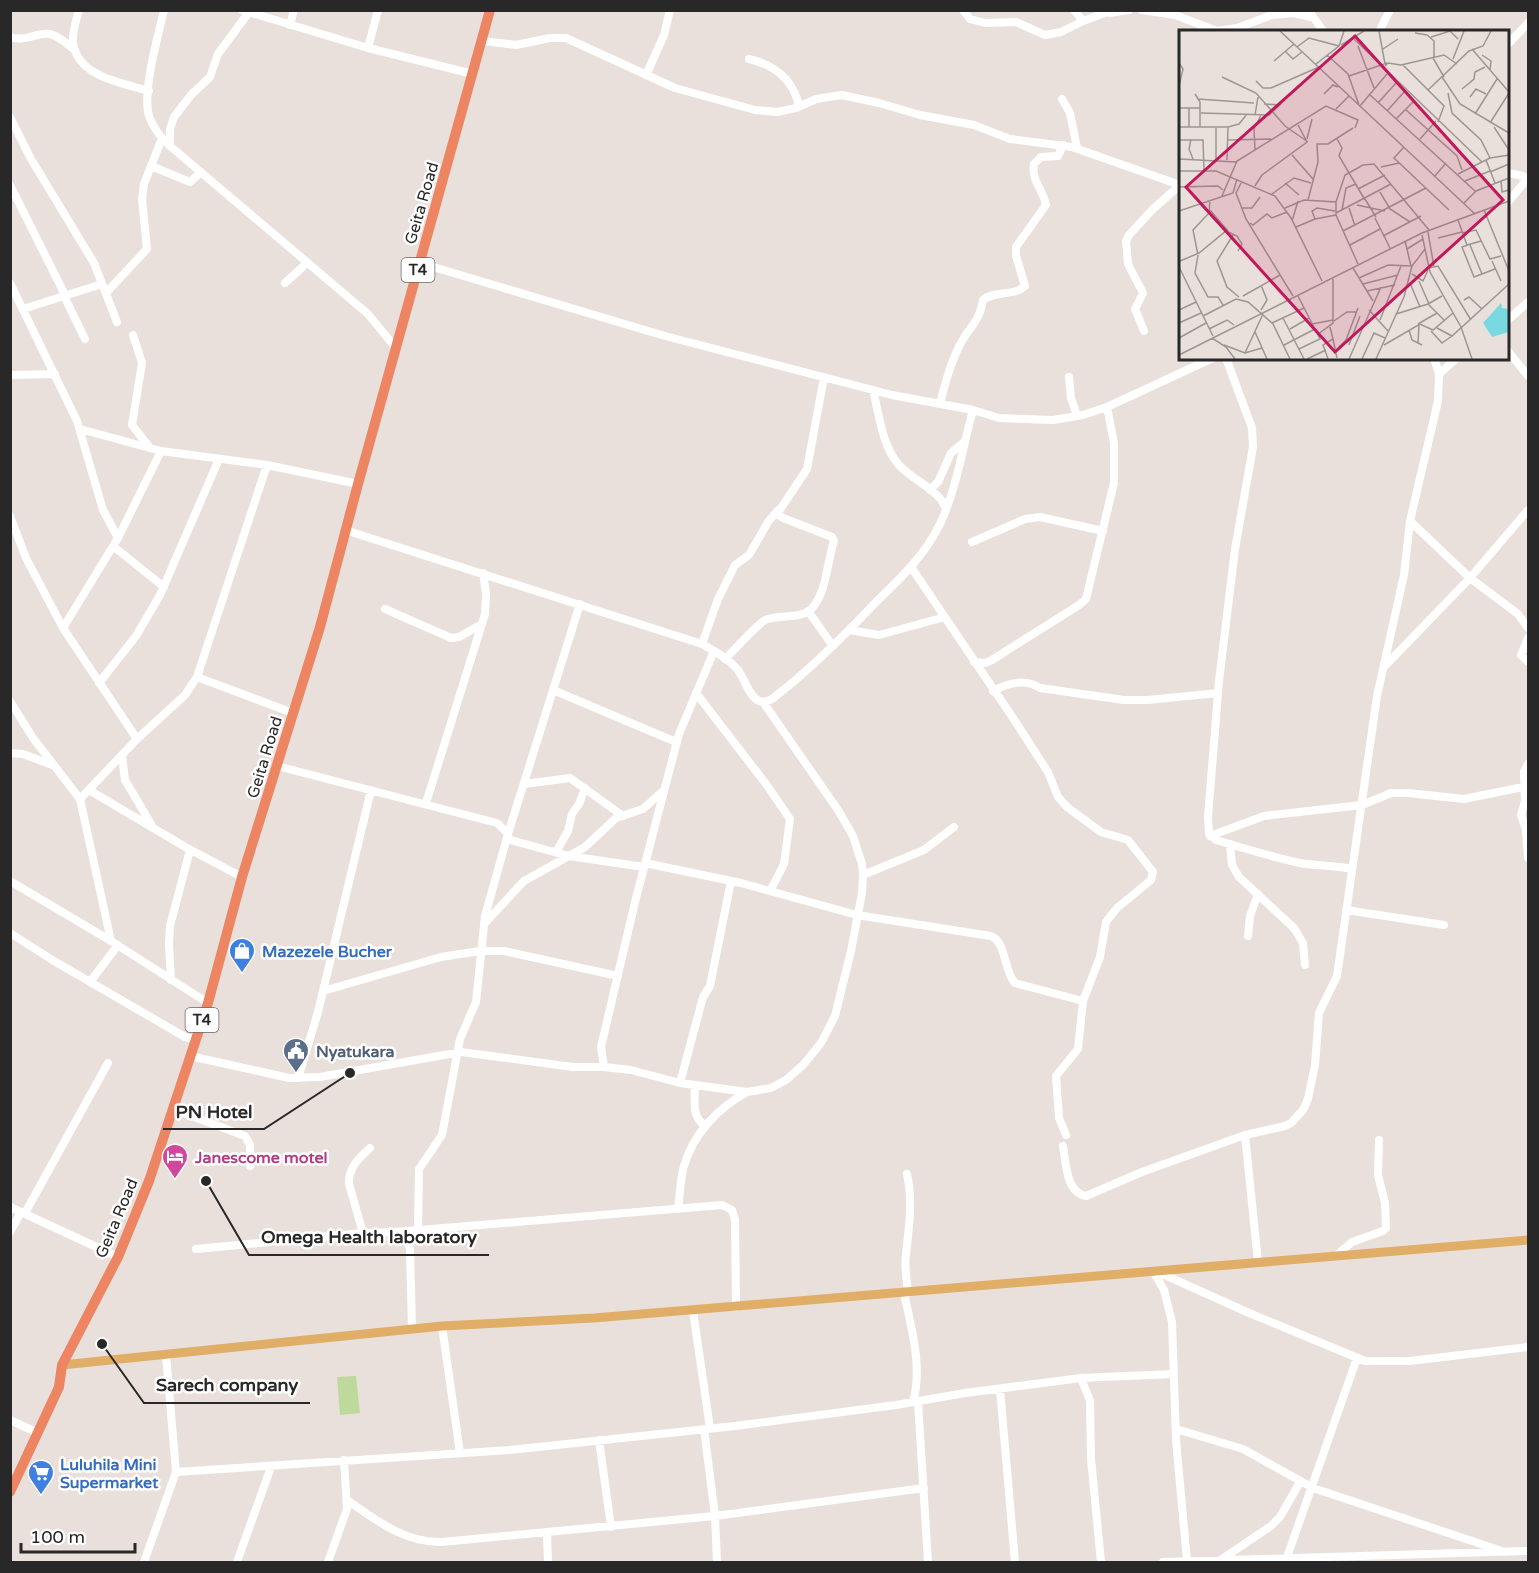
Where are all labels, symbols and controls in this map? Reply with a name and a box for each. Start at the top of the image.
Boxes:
inset map [1179,30,1509,360]
street label: Geita Road [401,160,443,247]
road number: T4 [402,258,434,282]
street label: Geita Road [243,714,287,801]
shop icon: Mazezele Bucher [227,936,257,974]
place label: Mazezele Bucher [262,942,393,962]
road number: T4 [186,1008,218,1032]
public building icon: Nyatukara [281,1036,311,1074]
place label: Nyatukara [316,1042,395,1062]
callout: PN Hotel [163,1093,264,1129]
text: PN Hotel [176,1101,252,1123]
hotel icon: Janescome motel [160,1142,190,1180]
place label: Janescome motel [194,1148,327,1168]
street label: Geita Road [91,1176,143,1261]
callout: Omega Health laboratory [249,1219,489,1255]
text: Omega Health laboratory [261,1226,477,1248]
callout: Sarech company [144,1367,310,1403]
text: Sarech company [156,1374,298,1396]
place label: Luluhila Mini Supermarket [60,1455,159,1493]
supermarket icon: Luluhila Mini Supermarket [26,1458,56,1496]
scale bar [21,1516,135,1554]
text: 100 m [30,1526,85,1548]

